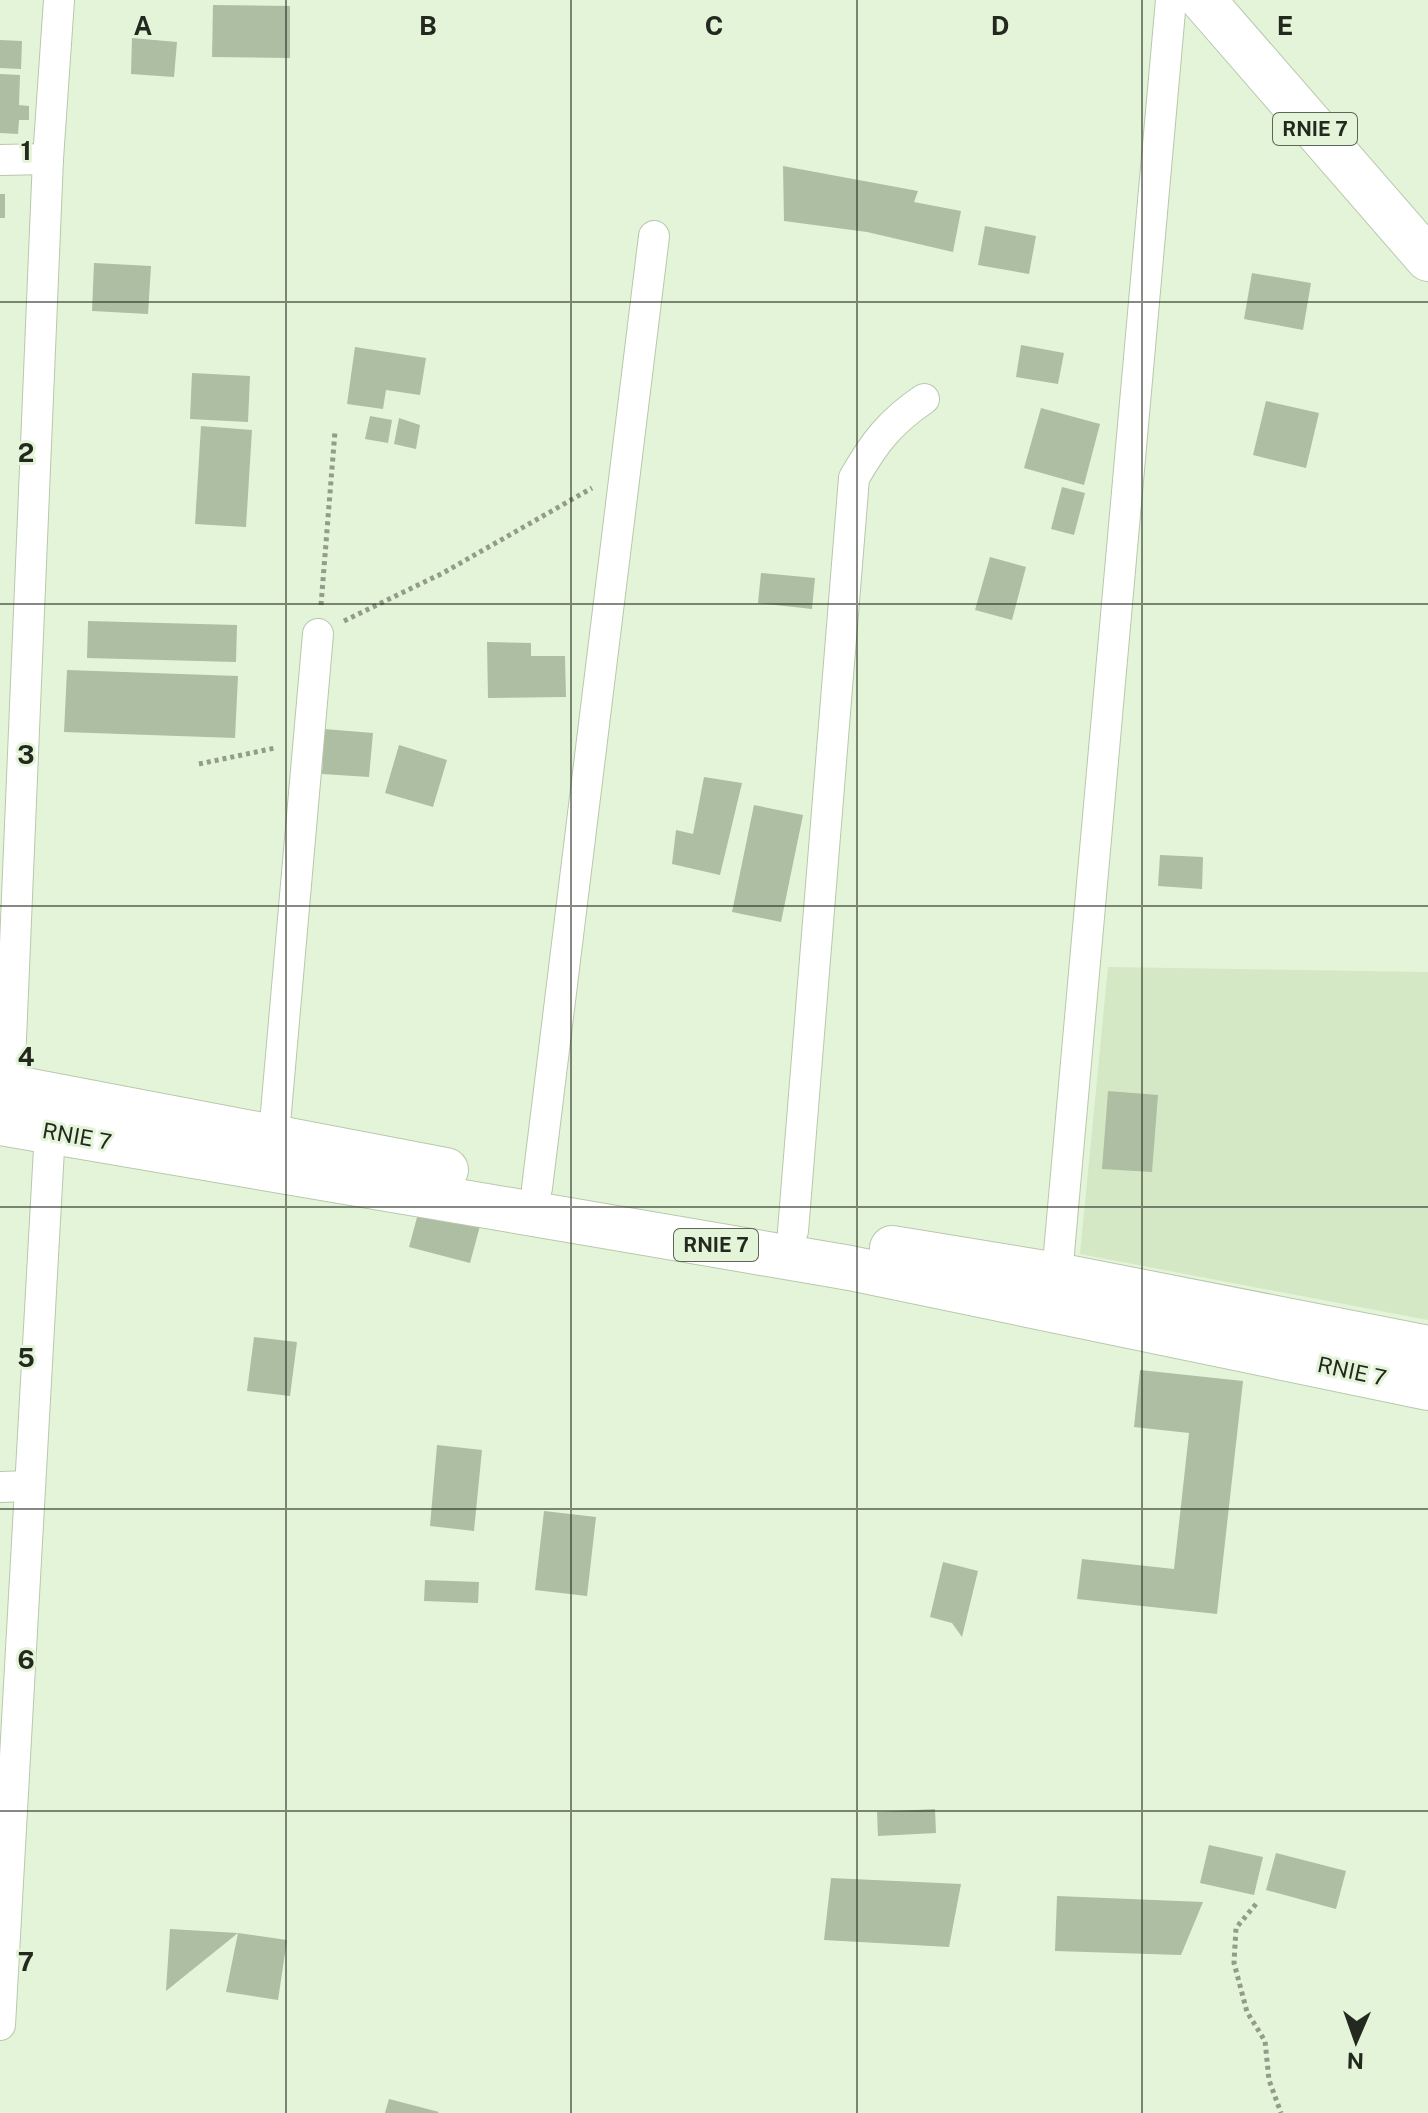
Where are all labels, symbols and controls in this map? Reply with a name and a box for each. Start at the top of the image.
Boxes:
text: A [134,10,153,41]
text: B [419,10,437,41]
text: C [705,10,723,41]
text: D [991,10,1009,41]
text: E [1277,10,1293,41]
road number: RNIE 7 [1273,113,1357,145]
text: 1 [20,135,32,166]
text: 2 [18,437,34,468]
text: 3 [17,739,35,770]
text: 4 [17,1041,35,1072]
street label: RNIE 7 [40,1117,114,1155]
road number: RNIE 7 [674,1229,758,1261]
text: 5 [17,1342,35,1373]
street label: RNIE 7 [1315,1351,1389,1391]
text: 6 [17,1644,35,1675]
text: 7 [18,1946,34,1977]
north arrow [1316,2001,1396,2081]
text: N [1346,2048,1364,2074]

